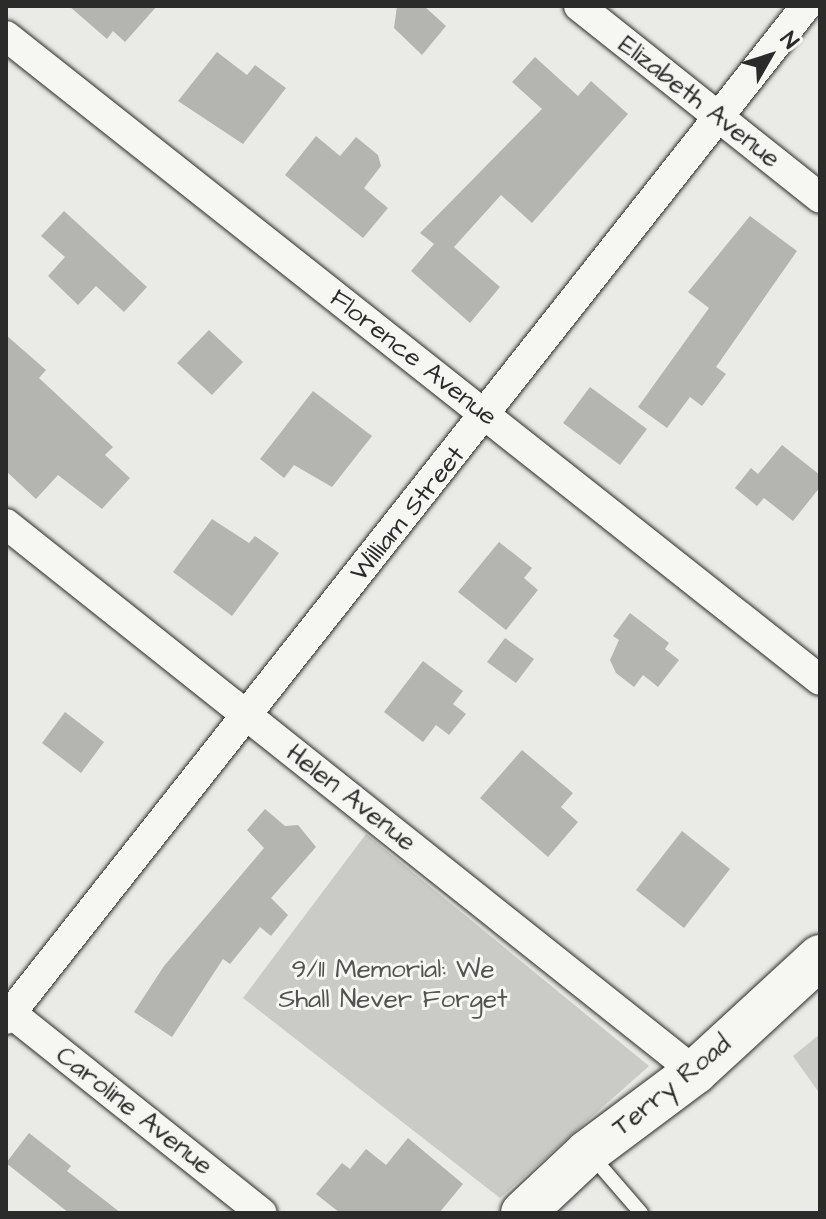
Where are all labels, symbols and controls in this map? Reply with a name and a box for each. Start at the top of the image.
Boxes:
north arrow [730,16,810,96]
text: N [773,25,805,56]
street label: Elizabeth Avenue [612,29,786,175]
street label: Florence Avenue [323,283,503,433]
street label: William Street [344,440,472,588]
street label: Helen Avenue [280,738,422,858]
park label: 9/11 Memorial: We Shall Never Forget [278,954,508,1016]
street label: Terry Road [606,1029,738,1143]
street label: Caroline Avenue [49,1040,219,1182]

